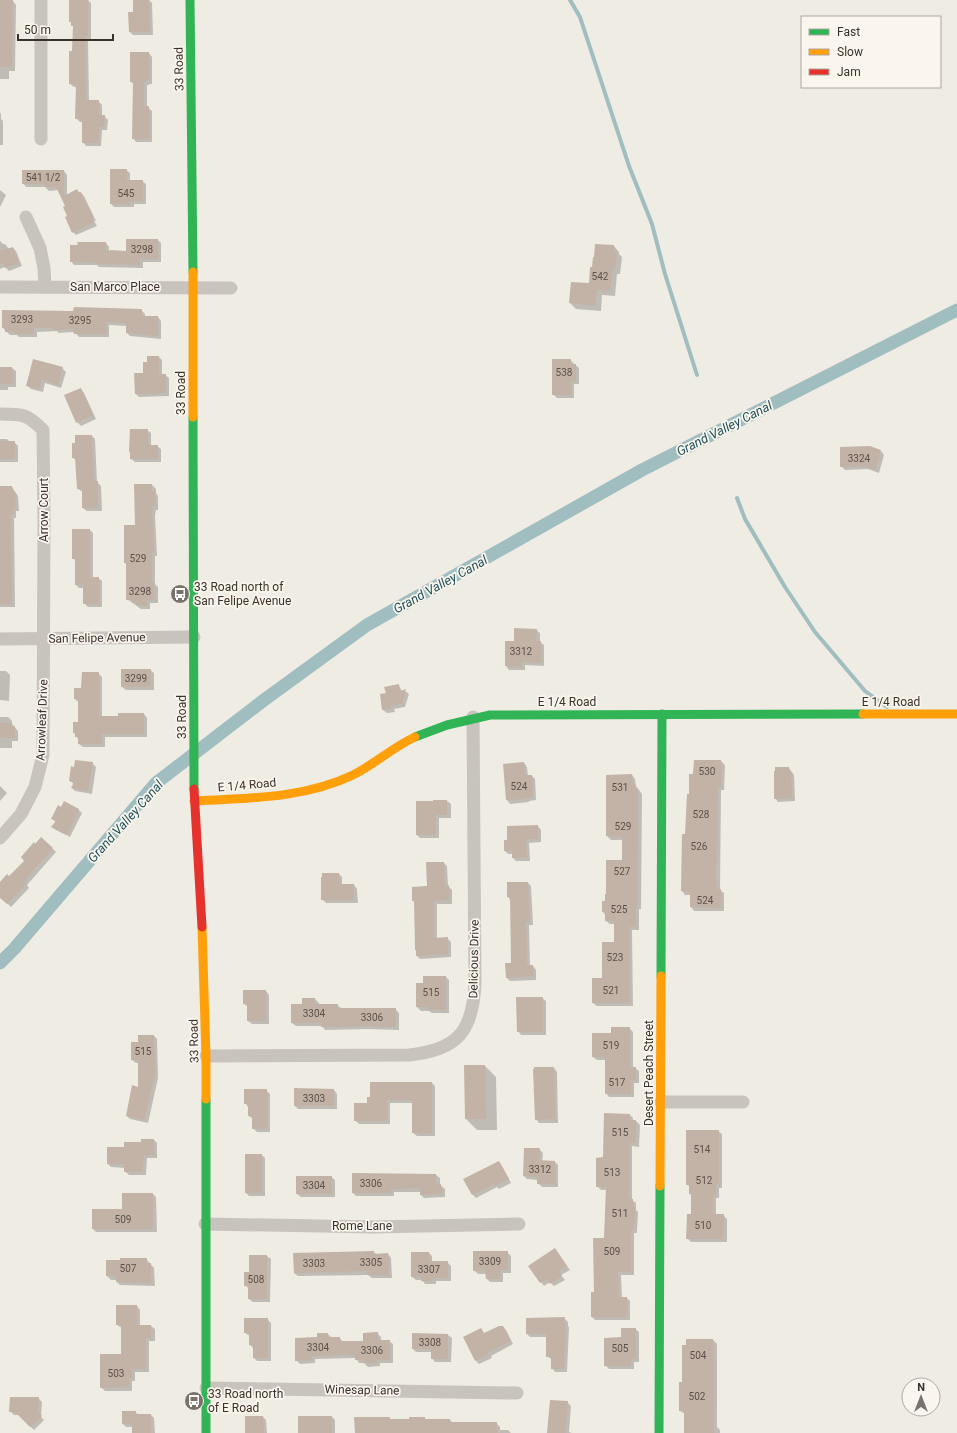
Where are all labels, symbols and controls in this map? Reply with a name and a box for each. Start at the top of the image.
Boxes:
scale bar [18,16,113,42]
legend [801,16,941,88]
text: 50 m [24,23,51,37]
text: Fast [837,25,860,39]
text: Slow [837,45,863,59]
street label: 33 Road [172,47,186,91]
text: Jam [837,65,861,79]
house number: 541 1/2 [26,172,61,183]
house number: 545 [118,188,135,199]
house number: 3298 [131,244,154,255]
house number: 542 [592,271,609,282]
street label: San Marco Place [70,280,160,294]
house number: 3293 [11,314,33,325]
house number: 3295 [69,315,92,326]
house number: 538 [556,367,573,378]
street label: 33 Road [174,371,188,415]
water label: Grand Valley Canal [674,397,775,459]
house number: 3324 [848,453,871,464]
street label: Arrow Court [37,478,51,542]
water label: Grand Valley Canal [391,552,491,616]
house number: 529 [130,553,146,564]
place label: 33 Road north of San Felipe Avenue [194,580,291,608]
bus stop icon: 33 Road north of San Felipe Avenue [169,583,191,605]
house number: 3298 [129,586,152,597]
street label: San Felipe Avenue [48,630,146,646]
house number: 3312 [510,646,533,657]
house number: 3299 [125,673,147,684]
street label: Arrowleaf Drive [34,679,50,761]
street label: 33 Road [175,695,189,739]
street label: E 1/4 Road [538,695,596,709]
street label: E 1/4 Road [862,695,920,709]
house number: 530 [699,766,716,777]
street label: E 1/4 Road [217,775,277,795]
water label: Grand Valley Canal [85,777,167,865]
house number: 524 [511,781,528,792]
house number: 531 [612,782,628,793]
house number: 528 [693,809,710,820]
house number: 529 [615,821,631,832]
house number: 526 [691,841,708,852]
house number: 527 [614,866,631,877]
house number: 524 [697,895,714,906]
house number: 525 [611,904,628,915]
street label: Delicious Drive [466,919,482,999]
house number: 523 [607,952,623,963]
house number: 521 [603,985,619,996]
house number: 515 [423,987,440,998]
house number: 3304 [303,1008,326,1019]
house number: 3306 [361,1012,384,1023]
street label: 33 Road [187,1019,201,1063]
street label: Desert Peach Street [642,1020,656,1126]
house number: 519 [603,1040,619,1051]
house number: 515 [135,1046,152,1057]
house number: 517 [609,1077,626,1088]
house number: 3303 [303,1093,325,1104]
house number: 515 [612,1127,629,1138]
house number: 514 [694,1144,711,1155]
house number: 3312 [529,1164,552,1175]
house number: 513 [604,1167,620,1178]
house number: 512 [696,1175,713,1186]
house number: 3306 [360,1178,383,1189]
house number: 3304 [303,1180,326,1191]
house number: 511 [612,1208,628,1219]
house number: 509 [115,1214,131,1225]
street label: Rome Lane [332,1219,392,1233]
house number: 510 [695,1220,712,1231]
house number: 509 [604,1246,620,1257]
house number: 3309 [479,1256,501,1267]
house number: 3305 [360,1257,383,1268]
house number: 3303 [303,1258,325,1269]
house number: 507 [120,1263,137,1274]
house number: 3307 [418,1264,441,1275]
house number: 508 [248,1274,265,1285]
house number: 3308 [419,1337,442,1348]
house number: 3304 [307,1342,330,1353]
house number: 505 [612,1343,629,1354]
house number: 3306 [361,1345,384,1356]
house number: 504 [690,1350,707,1361]
house number: 503 [108,1368,124,1379]
north arrow [901,1377,941,1417]
text: N [917,1381,925,1394]
street label: Winesap Lane [324,1382,400,1398]
place label: 33 Road north of E Road [208,1387,283,1415]
bus stop icon: 33 Road north of E Road [183,1390,205,1412]
house number: 502 [689,1391,706,1402]

